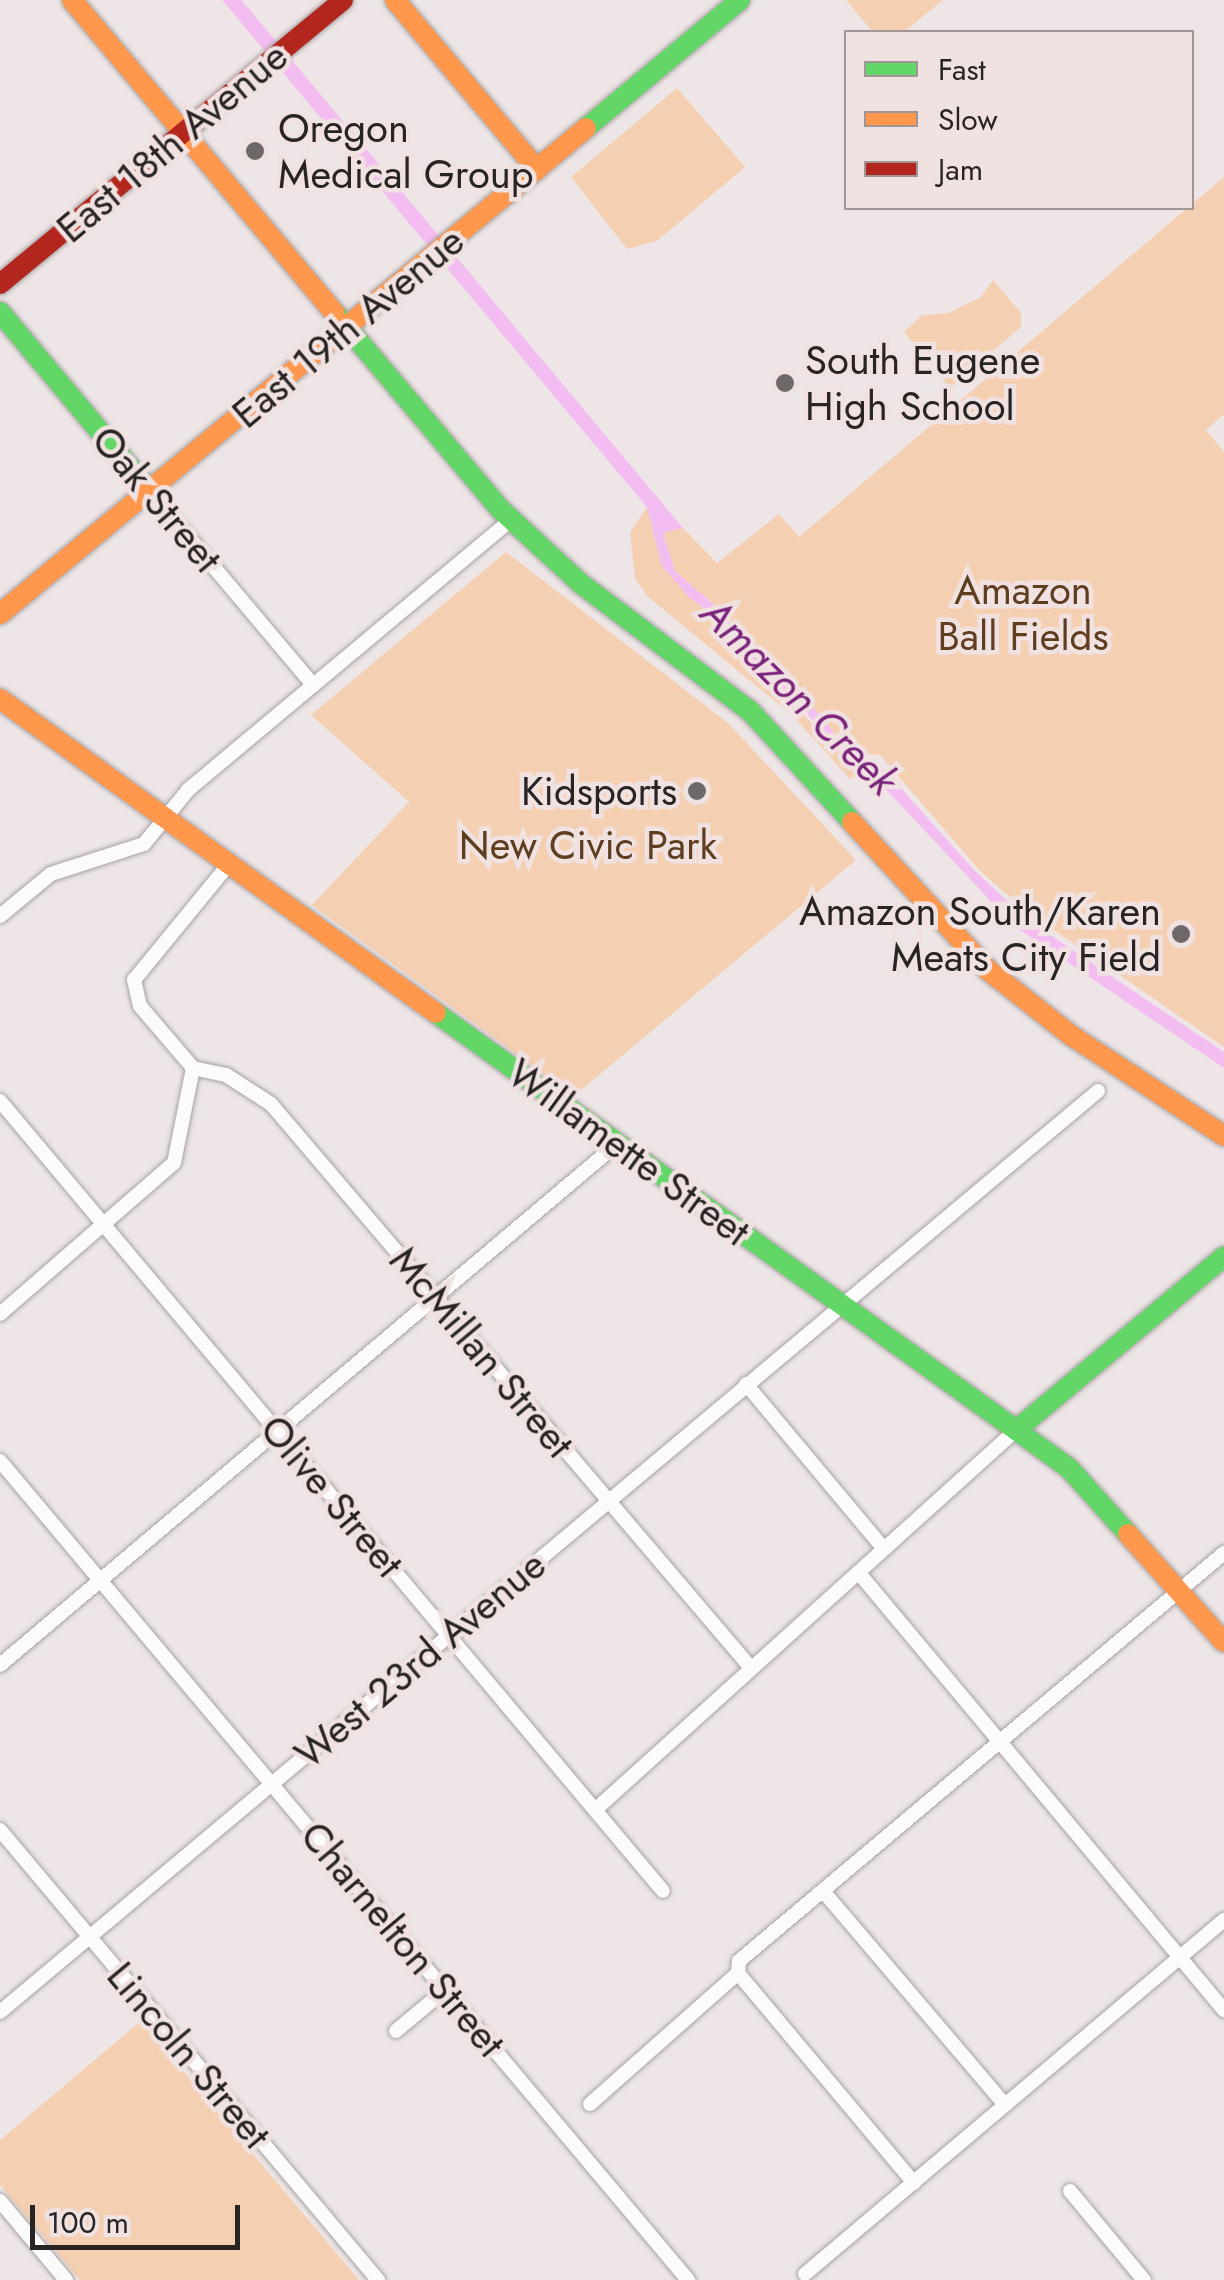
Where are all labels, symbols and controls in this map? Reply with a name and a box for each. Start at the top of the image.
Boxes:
legend [844,30,1194,210]
street label: East 18th Avenue [47,32,297,252]
text: Fast [938,48,986,91]
text: Slow [938,98,998,141]
place label: Oregon Medical Group [278,104,534,198]
marker: Oregon Medical Group [242,138,268,164]
text: Jam [938,148,983,191]
street label: East 19th Avenue [223,216,473,438]
place label: South Eugene High School [805,336,1040,430]
marker: South Eugene High School [774,372,796,394]
street label: Oak Street [82,416,232,582]
park label: Amazon Ball Fields [937,566,1109,660]
water label: Amazon Creek [690,588,908,806]
place label: Kidsports [521,767,677,815]
marker: Kidsports [686,780,708,802]
park label: New Civic Park [459,821,717,869]
place label: Amazon South/Karen Meats City Field [799,887,1161,981]
marker: Amazon South/Karen Meats City Field [1170,923,1192,945]
street label: Willamette Street [499,1048,759,1256]
street label: McMillan Street [380,1237,584,1467]
street label: Olive Street [251,1405,413,1587]
street label: West 23rd Avenue [285,1540,555,1778]
street label: Charnelton Street [291,1812,515,2066]
street label: Lincoln Street [97,1952,281,2158]
scale bar [35,2185,245,2247]
text: 100 m [47,2201,129,2244]

